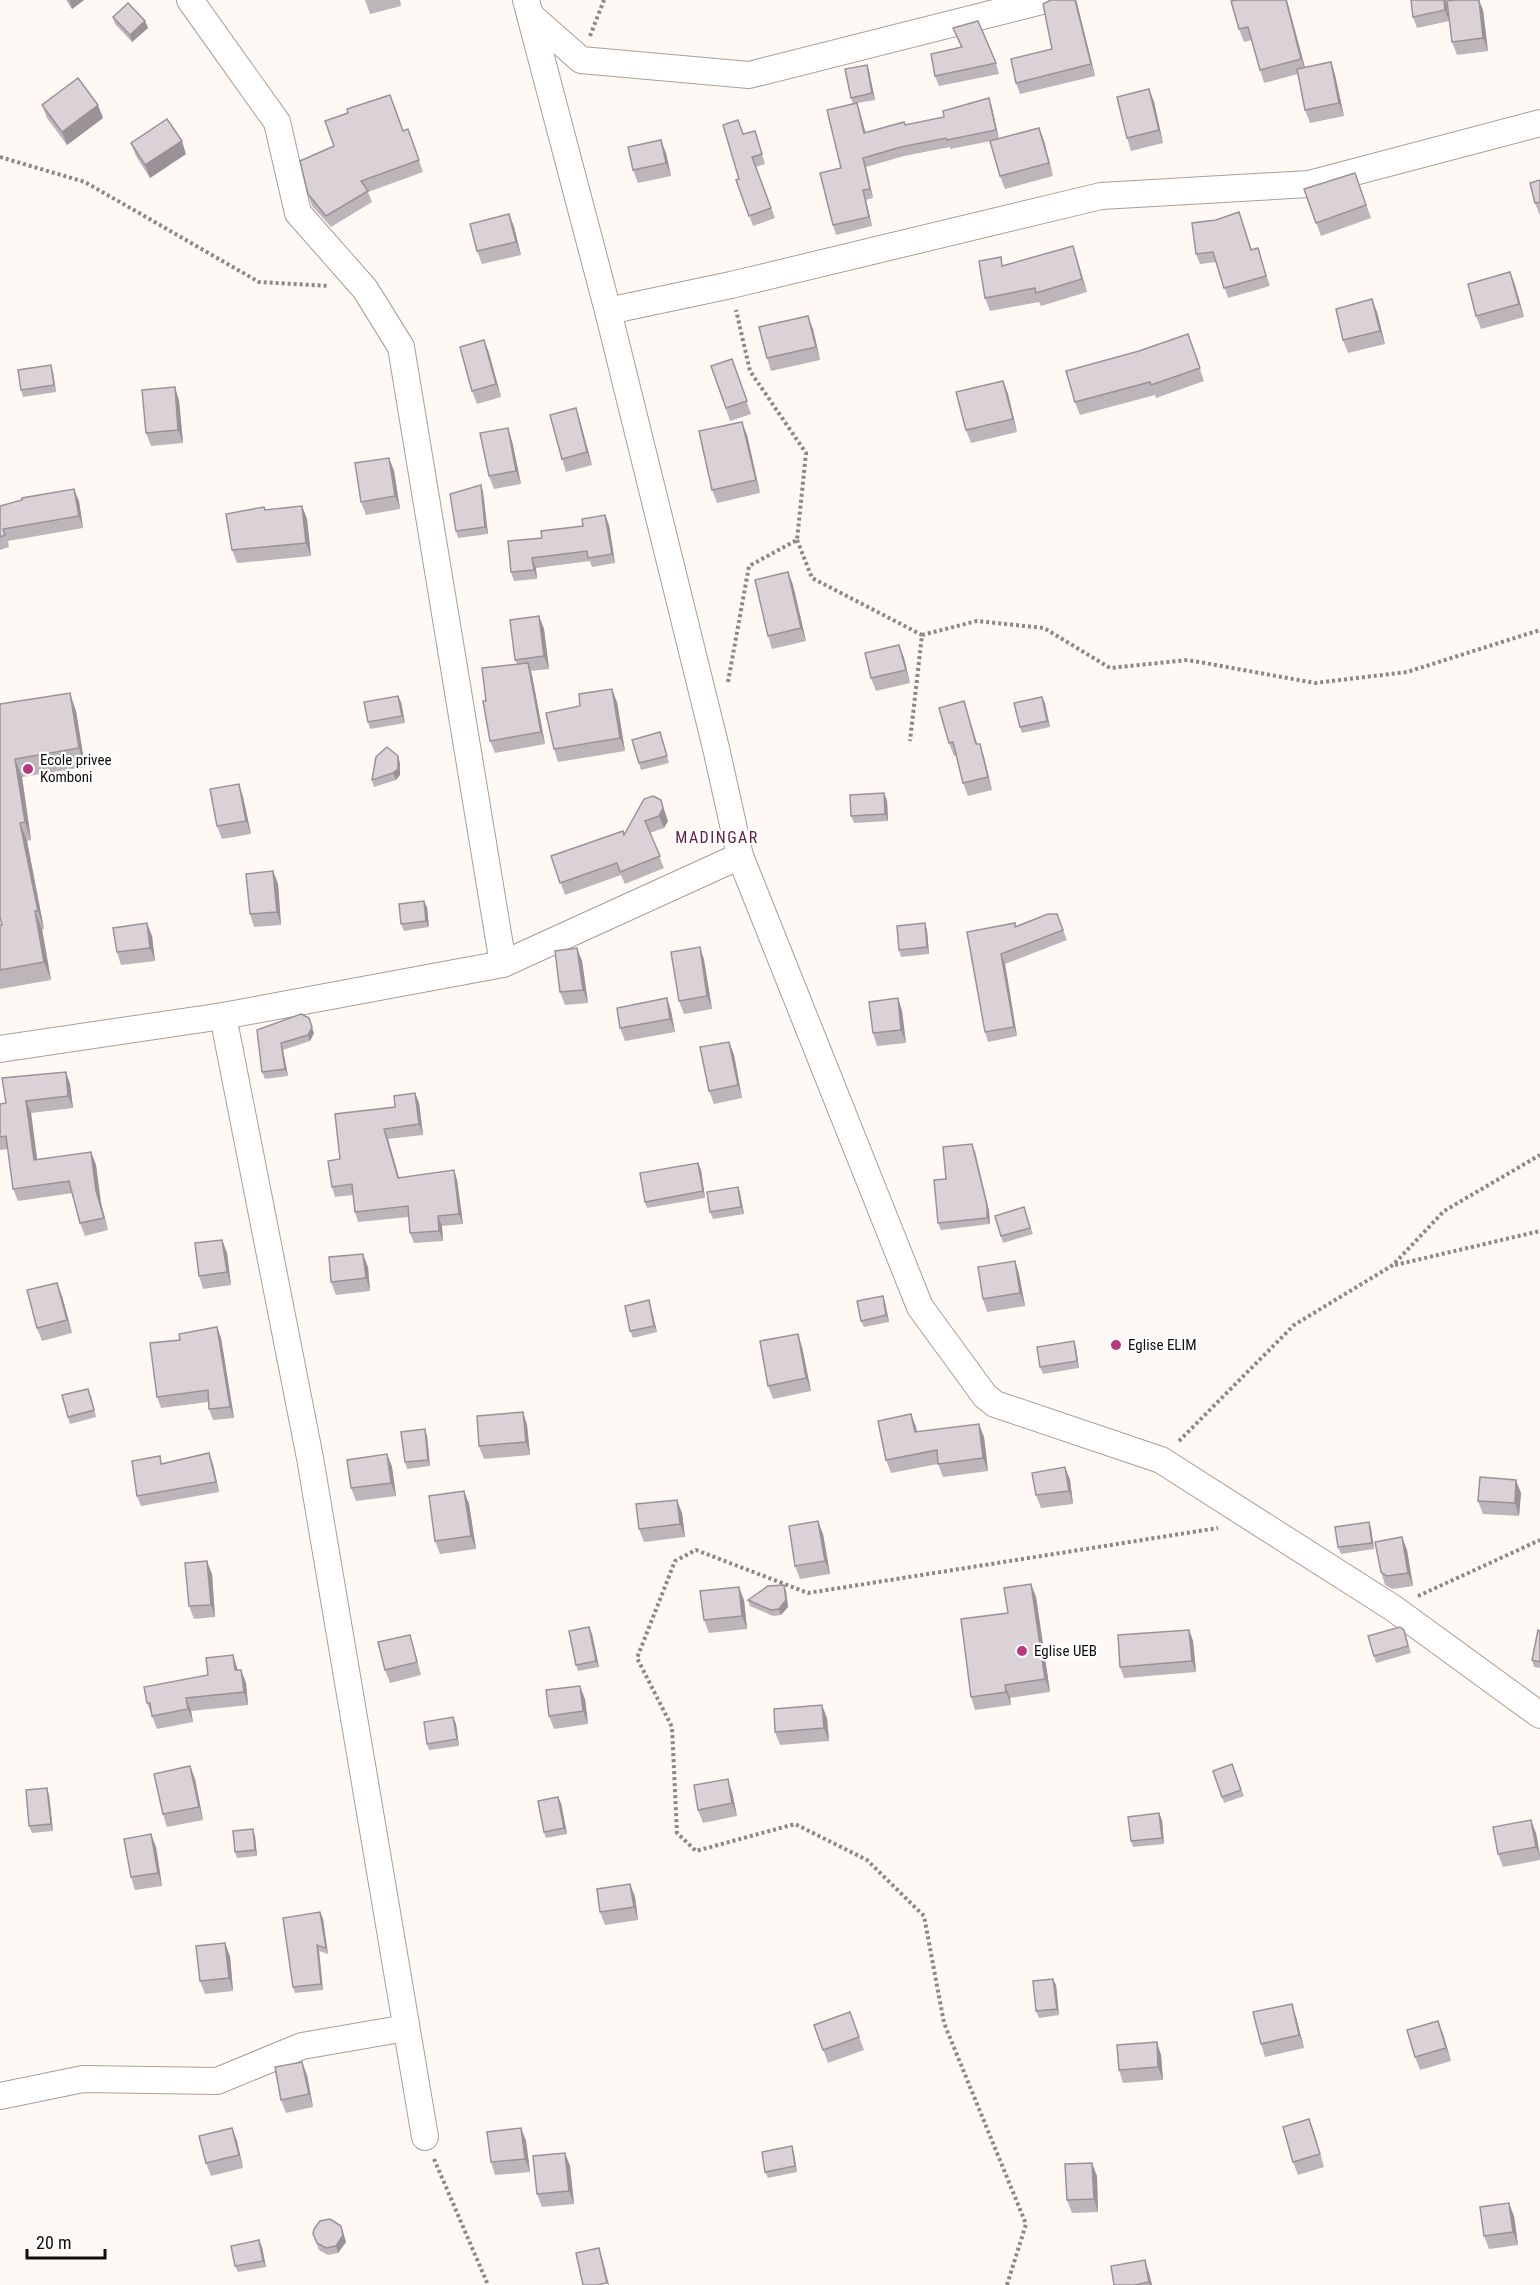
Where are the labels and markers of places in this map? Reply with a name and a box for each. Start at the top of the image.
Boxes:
place label: Ecole privee Komboni [40,751,111,786]
marker: Ecole privee Komboni [21,762,35,776]
place label: Eglise ELIM [1128,1336,1197,1354]
marker: Eglise ELIM [1109,1338,1123,1352]
place label: Eglise UEB [1034,1642,1097,1660]
marker: Eglise UEB [1015,1644,1029,1658]

